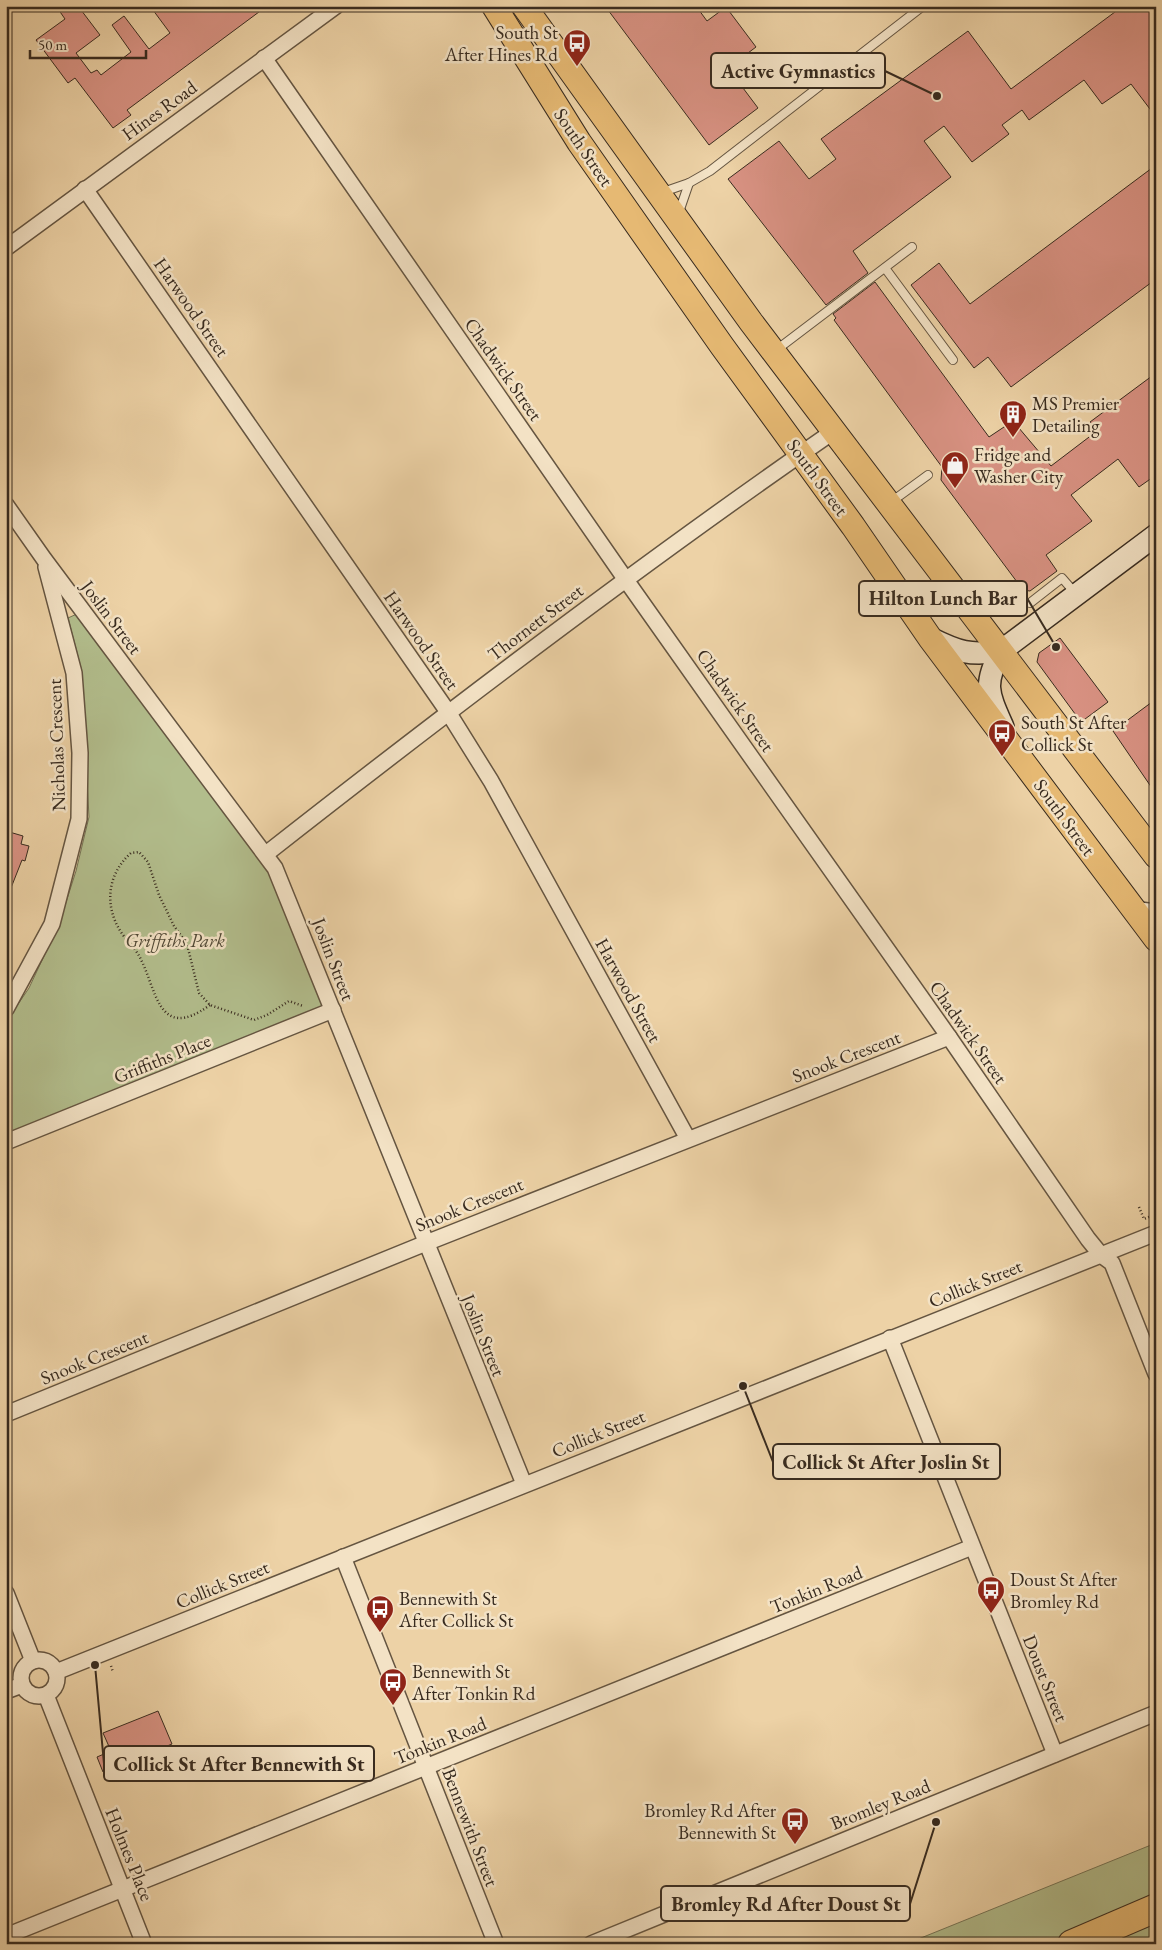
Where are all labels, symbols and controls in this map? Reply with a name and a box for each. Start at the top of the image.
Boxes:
place label: South St After Hines Rd [444,20,558,67]
scale bar [30,28,146,60]
bus stop icon: South St After Hines Rd [562,28,592,67]
text: 50 m [38,35,67,54]
callout: Active Gymnastics [711,53,885,88]
text: Active Gymnastics [720,58,875,84]
street label: Hines Road [117,74,202,146]
street label: South Street [548,103,619,191]
street label: Harwood Street [148,253,235,362]
street label: Chadwick Street [459,313,548,426]
place label: MS Premier Detailing [1032,391,1120,438]
building icon: MS Premier Detailing [998,399,1028,438]
street label: South Street [781,434,854,521]
place label: Fridge and Washer City [974,442,1064,489]
shop icon: Fridge and Washer City [940,450,970,489]
street label: Joslin Street [74,574,148,660]
street label: Thornett Street [483,578,588,666]
callout: Hilton Lunch Bar [859,581,1027,616]
text: Hilton Lunch Bar [869,585,1018,611]
street label: Harwood Street [378,586,465,695]
street label: Chadwick Street [691,644,780,757]
street label: Nicholas Crescent [42,678,71,812]
place label: South St After Collick St [1021,710,1127,757]
bus stop icon: South St After Collick St [987,718,1017,757]
street label: South Street [1028,774,1101,861]
street label: Joslin Street [306,912,361,1004]
park label: Griffiths Park [125,928,225,953]
street label: Harwood Street [590,934,668,1047]
street label: Chadwick Street [924,976,1013,1089]
street label: Snook Crescent [788,1024,904,1089]
street label: Griffiths Place [110,1028,214,1089]
street label: Snook Crescent [412,1171,527,1237]
street label: Collick Street [925,1253,1026,1314]
street label: Joslin Street [455,1288,511,1380]
street label: Snook Crescent [37,1324,152,1390]
street label: Collick Street [548,1403,649,1464]
callout: Collick St After Joslin St [773,1444,1000,1479]
text: Collick St After Joslin St [783,1449,990,1475]
street label: Collick Street [172,1554,273,1615]
street label: Tonkin Road [766,1559,866,1619]
place label: Doust St After Bromley Rd [1010,1567,1118,1614]
bus stop icon: Doust St After Bromley Rd [976,1575,1006,1614]
place label: Bennewith St After Collick St [398,1586,513,1633]
bus stop icon: Bennewith St After Collick St [365,1594,395,1633]
street label: Doust Street [1017,1631,1074,1725]
place label: Bennewith St After Tonkin Rd [411,1659,536,1706]
bus stop icon: Bennewith St After Tonkin Rd [378,1667,408,1706]
street label: Tonkin Road [390,1710,490,1770]
callout: Collick St After Bennewith St [104,1746,374,1781]
text: Collick St After Bennewith St [114,1751,365,1777]
street label: Bennewith Street [436,1764,505,1890]
street label: Bromley Road [827,1773,934,1836]
place label: Bromley Rd After Bennewith St [644,1798,777,1845]
street label: Holmes Place [99,1804,160,1905]
bus stop icon: Bromley Rd After Bennewith St [780,1806,810,1845]
callout: Bromley Rd After Doust St [661,1886,910,1921]
text: Bromley Rd After Doust St [671,1891,901,1917]

